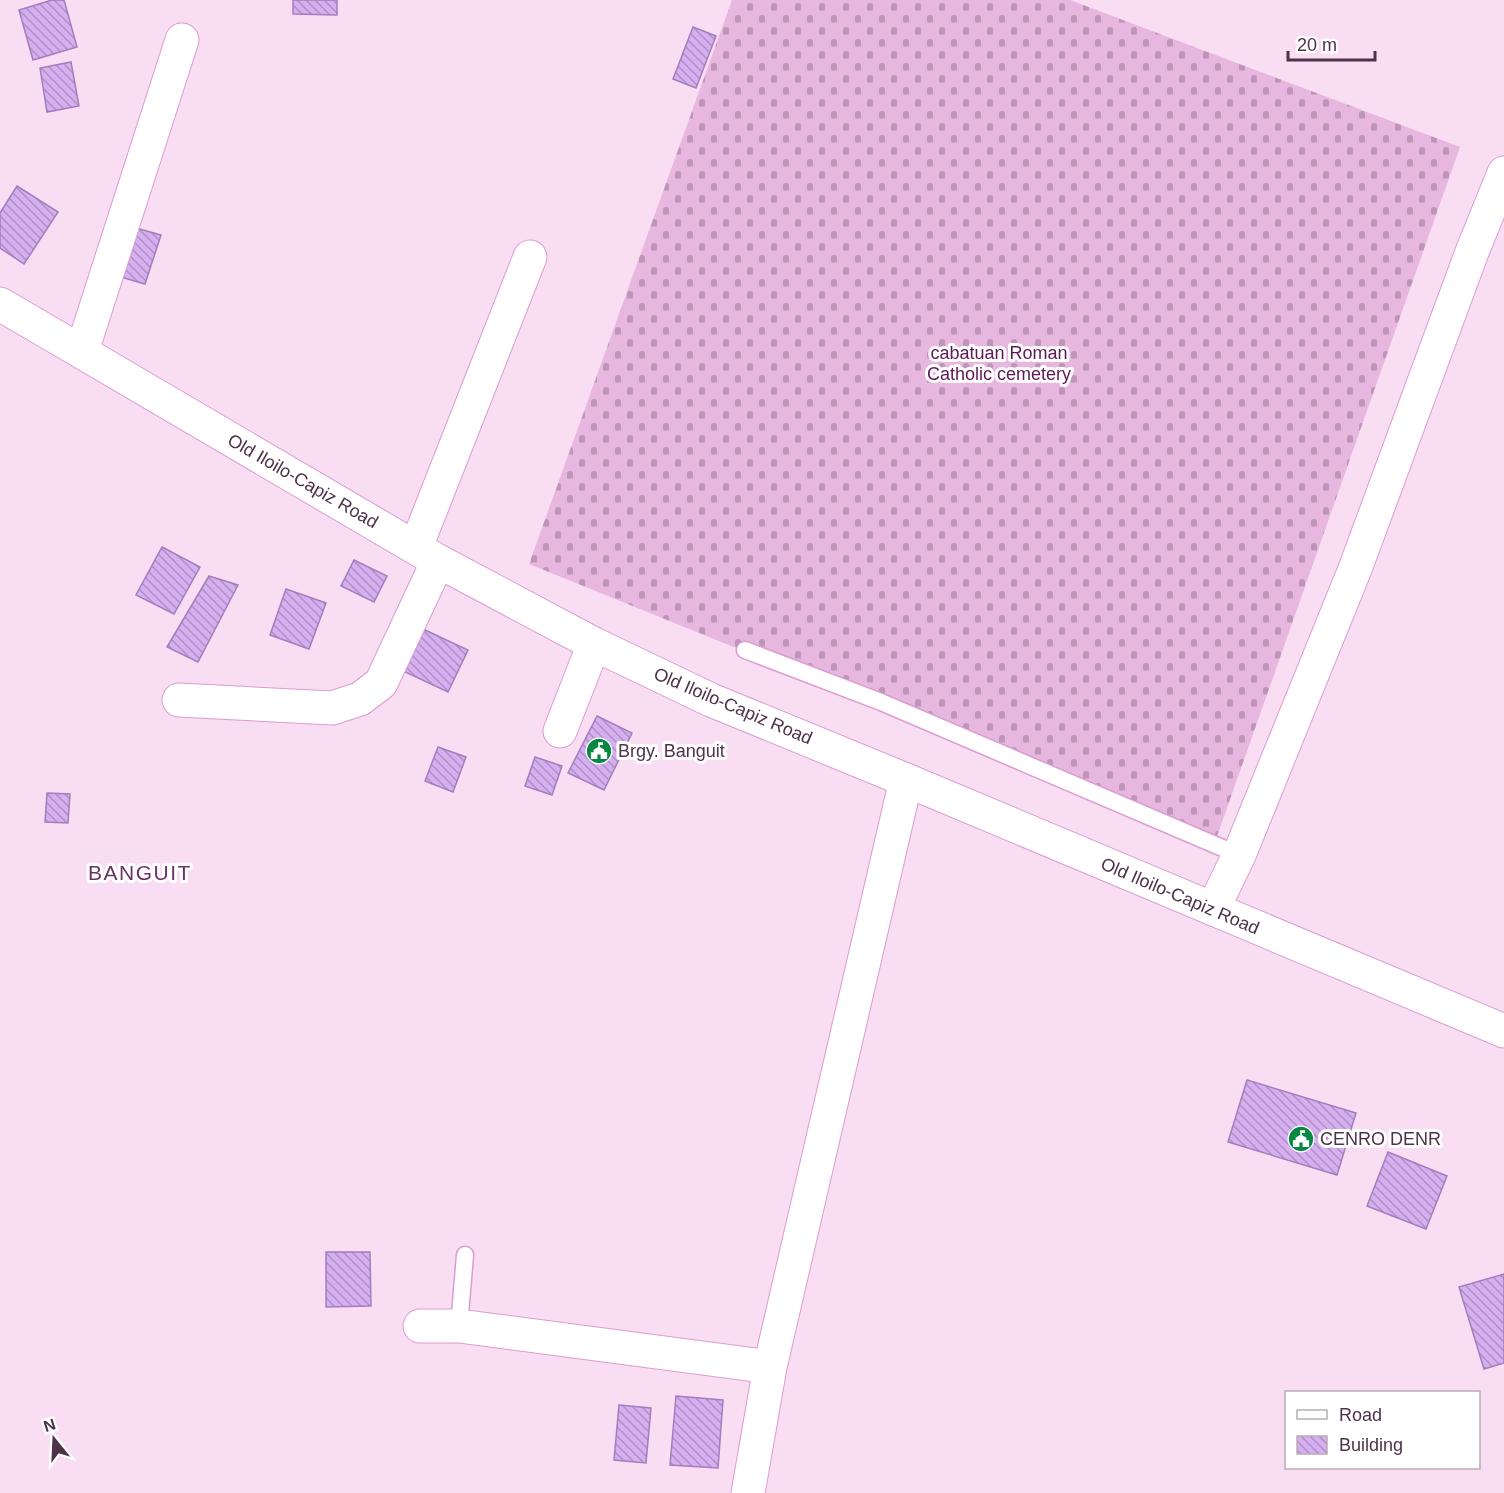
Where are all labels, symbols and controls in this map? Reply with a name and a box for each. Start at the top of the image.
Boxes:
scale bar [1288,24,1375,62]
text: 20 m [1297,35,1337,55]
park label: cabatuan Roman Catholic cemetery [927,343,1071,384]
street label: Old Iloilo-Capiz Road [224,430,382,532]
street label: Old Iloilo-Capiz Road [651,664,815,748]
public building icon: Brgy. Banguit [584,736,614,766]
place label: Brgy. Banguit [618,741,725,761]
street label: Old Iloilo-Capiz Road [1098,854,1262,938]
district label: BANGUIT [88,861,192,884]
public building icon: CENRO DENR [1286,1124,1316,1154]
place label: CENRO DENR [1320,1129,1441,1149]
legend [1285,1391,1480,1469]
text: Road [1339,1405,1382,1425]
north arrow [24,1409,84,1469]
text: N [41,1415,58,1435]
text: Building [1339,1435,1403,1455]

